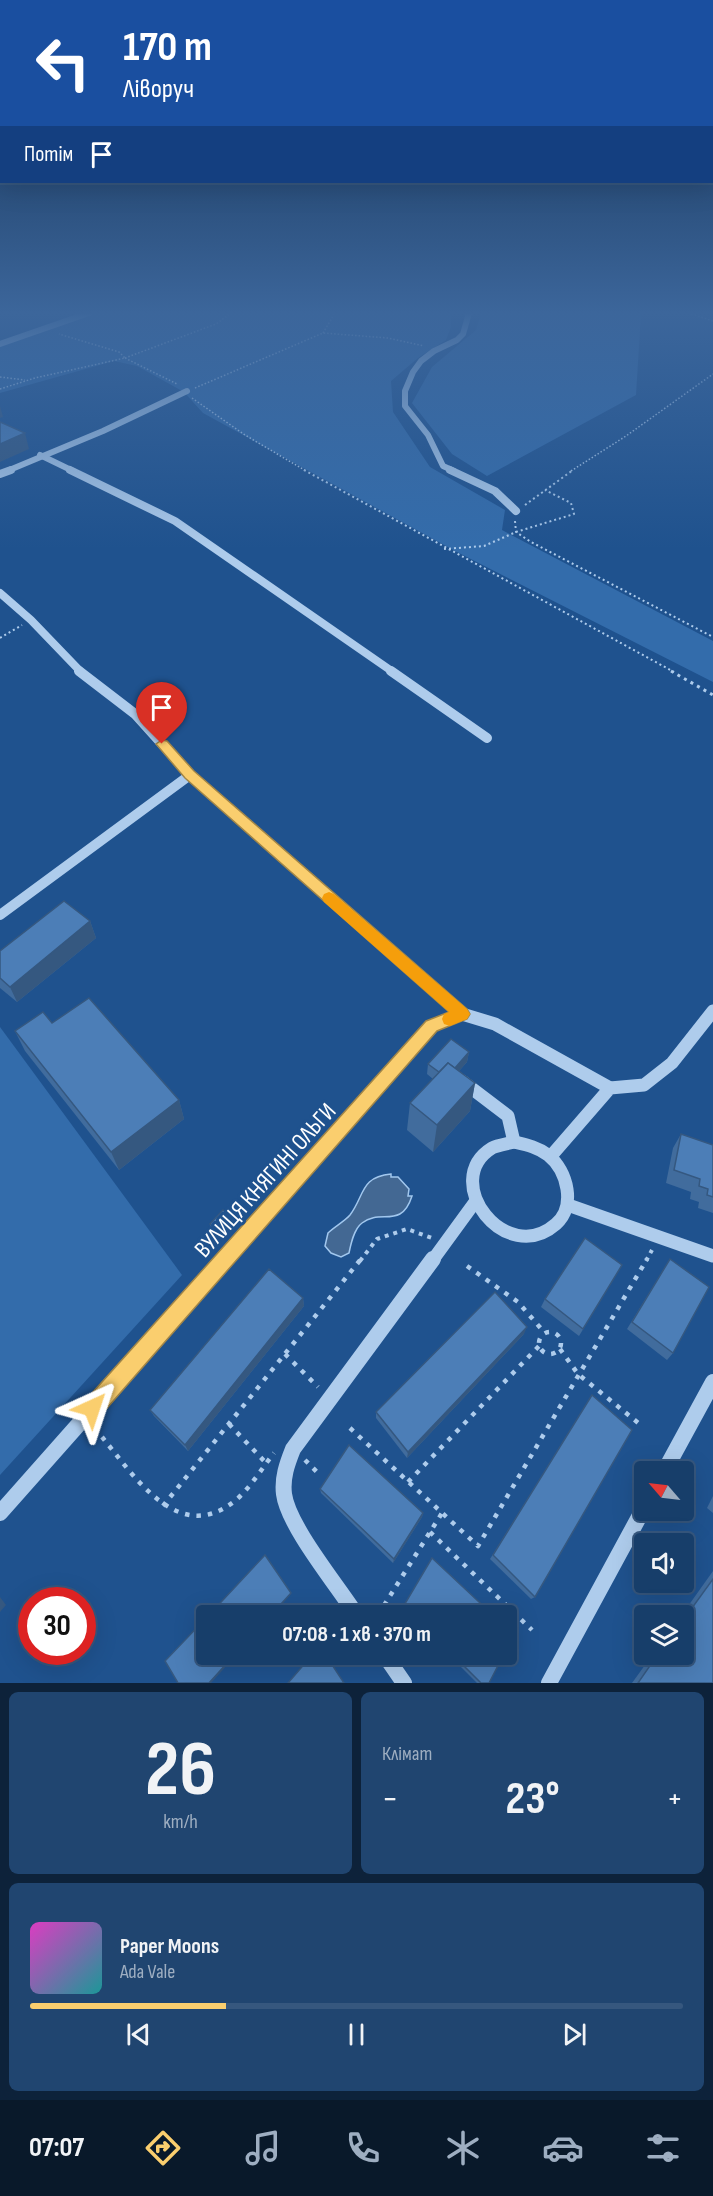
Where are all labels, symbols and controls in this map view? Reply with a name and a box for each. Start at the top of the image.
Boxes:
text: 170 m [123,22,212,73]
icon: left [24,24,102,102]
text: Ліворуч [123,73,194,105]
icon: arrive [85,138,118,171]
text: Потім [24,141,73,168]
pin [136,682,187,744]
icon: arrive [145,691,178,724]
street label: ВУЛИЦЯ КНЯГИНІ ОЛЬГИ [188,1097,342,1263]
position arrow [60,1376,124,1440]
north arrow [634,1461,694,1521]
map controls [634,1461,694,1665]
button: sound [634,1533,694,1593]
speed limit sign: 30 [18,1587,96,1665]
button: layers [634,1605,694,1665]
text: 07:08 · 1 хв · 370 m [282,1621,431,1648]
text: 26 [145,1724,216,1817]
text: Клімат [382,1742,432,1766]
text: 23° [505,1772,560,1827]
text: − [382,1779,398,1819]
text: + [667,1779,683,1819]
text: km/h [163,1810,198,1834]
text: Paper Moons [120,1933,219,1960]
text: Ada Vale [120,1960,175,1984]
icon: previous [122,2018,155,2051]
icon: pause [340,2018,373,2051]
icon: next [558,2018,591,2051]
icon: directions [142,2127,184,2169]
icon: music [242,2127,284,2169]
icon: phone [342,2127,384,2169]
icon: climate [442,2127,484,2169]
icon: car [542,2127,584,2169]
icon: filters [642,2127,684,2169]
text: 07:07 [29,2132,84,2164]

